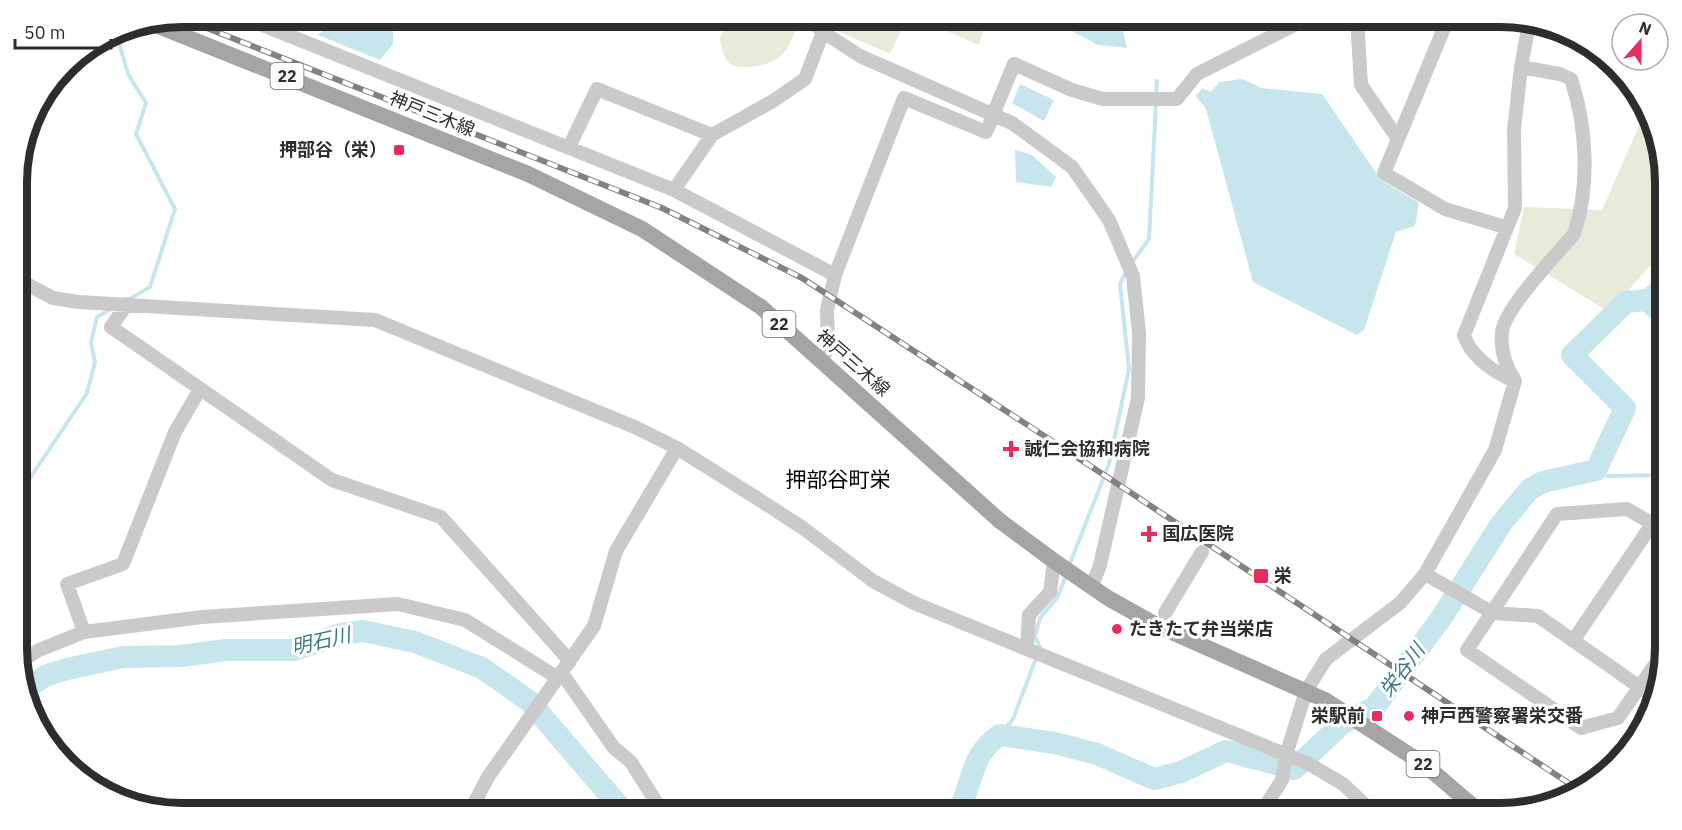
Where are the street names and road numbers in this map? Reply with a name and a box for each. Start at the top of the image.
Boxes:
road number: 22 [270,63,304,89]
street label: 神戸三木線 [386,86,478,141]
road number: 22 [762,311,796,337]
street label: 神戸三木線 [812,324,895,401]
road number: 22 [1406,751,1440,777]

